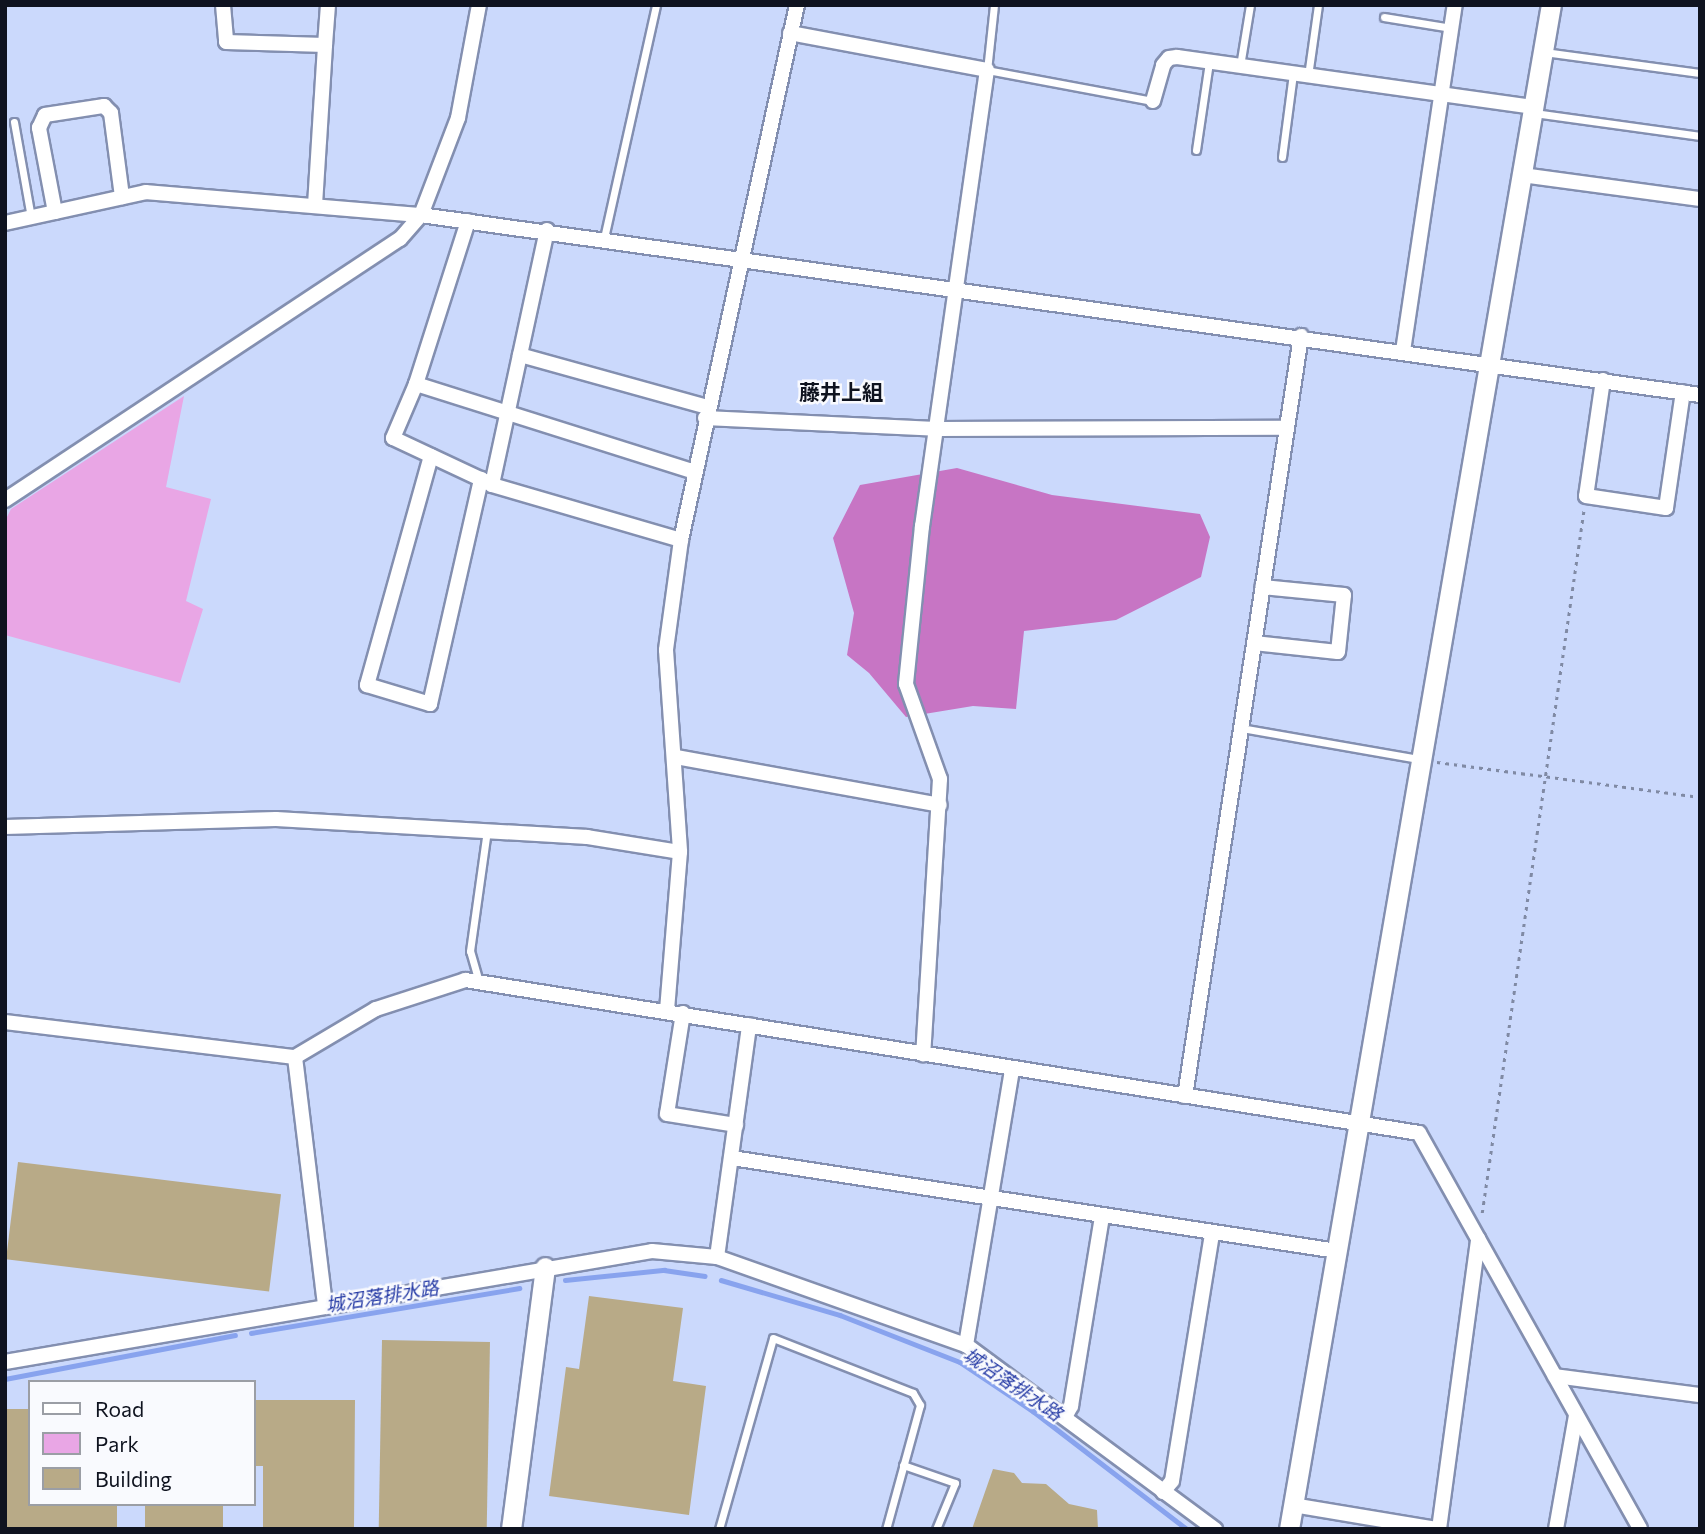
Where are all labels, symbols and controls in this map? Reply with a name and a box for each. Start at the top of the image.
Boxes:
district label: 藤井上組 [799,379,883,405]
water label: 城沼落排水路 [324,1276,440,1316]
water label: 城沼落排水路 [959,1343,1067,1425]
legend [28,1380,256,1506]
text: Road [95,1396,144,1421]
text: Park [95,1431,139,1456]
text: Building [95,1466,172,1491]

